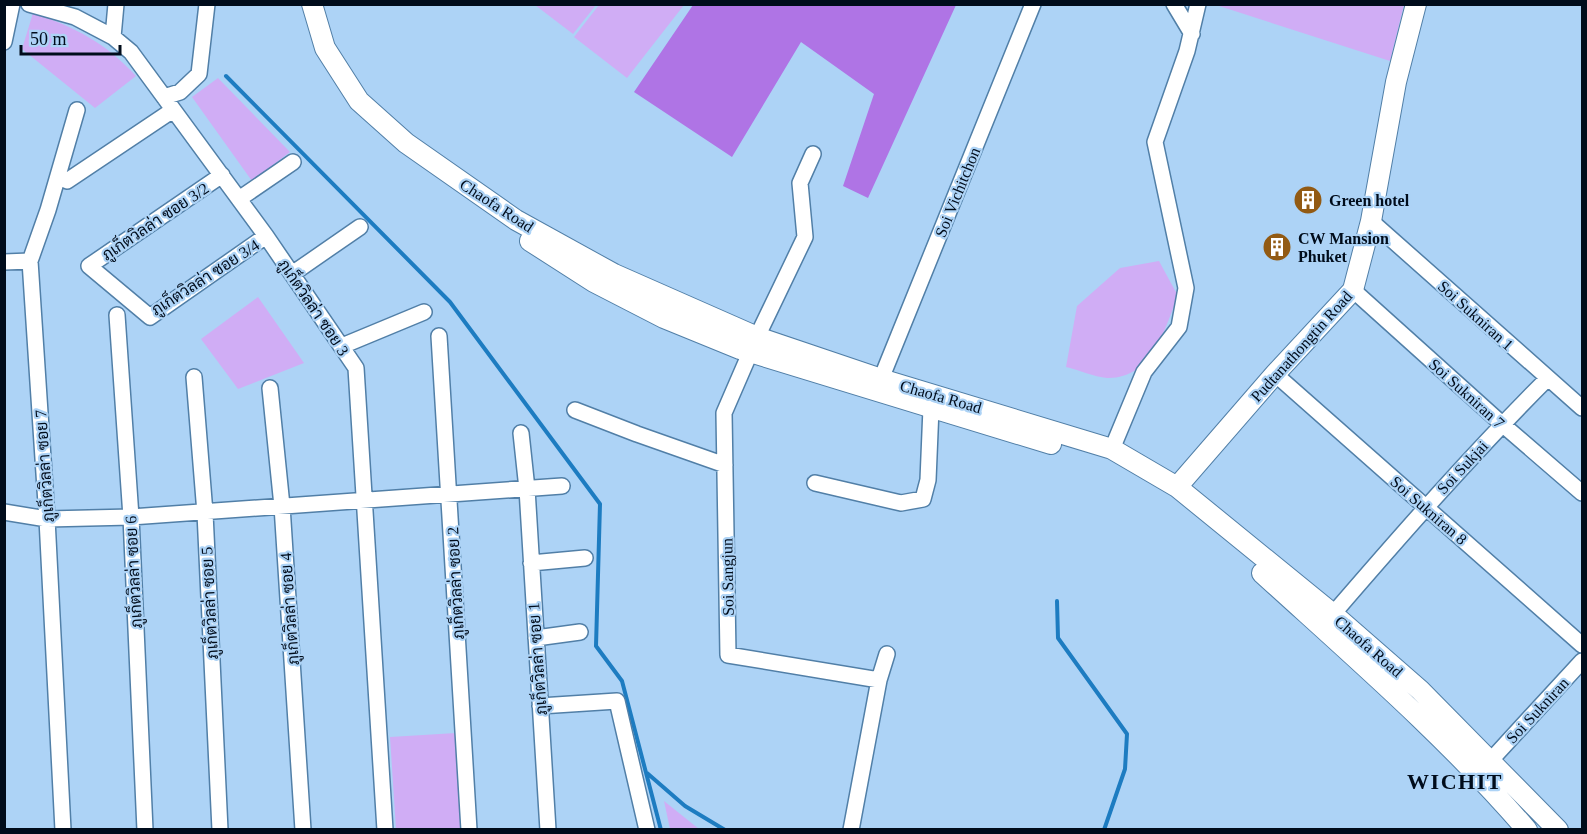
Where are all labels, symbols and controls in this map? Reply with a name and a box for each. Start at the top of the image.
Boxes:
scale bar [21,18,120,56]
text: 50 m [30,29,67,49]
street label: Soi Vichitchon [932,145,983,239]
street label: ภูเก็ตวิลล่า ซอย 3/2 [96,175,214,266]
street label: Chaofa Road [457,175,537,235]
building icon: Green hotel [1292,184,1324,216]
place label: Green hotel [1329,192,1410,209]
place label: CW Mansion Phuket [1298,230,1389,265]
building icon: CW Mansion Phuket [1261,231,1293,263]
street label: ภูเก็ตวิลล่า ซอย 3/4 [145,232,264,321]
street label: ภูเก็ตวิลล่า ซอย 3 [273,253,356,360]
street label: Soi Sukniran 1 [1435,277,1517,354]
street label: Pudtanathongtin Road [1247,288,1356,406]
street label: Soi Sukniran 7 [1426,355,1508,432]
street label: Chaofa Road [898,377,984,416]
street label: ภูเก็ตวิลล่า ซอย 7 [27,409,60,523]
street label: Soi Sukjai [1434,437,1492,498]
street label: Soi Sukniran 8 [1387,473,1470,548]
street label: ภูเก็ตวิลล่า ซอย 6 [117,515,148,629]
street label: ภูเก็ตวิลล่า ซอย 2 [439,526,470,640]
street label: Soi Sangjun [718,538,738,616]
street label: ภูเก็ตวิลล่า ซอย 5 [193,546,224,660]
street label: ภูเก็ตวิลล่า ซอย 4 [272,552,305,666]
street label: ภูเก็ตวิลล่า ซอย 1 [520,602,553,716]
street label: Chaofa Road [1331,612,1406,680]
street label: Soi Sukniran [1503,674,1572,747]
district label: WICHIT [1407,769,1503,794]

